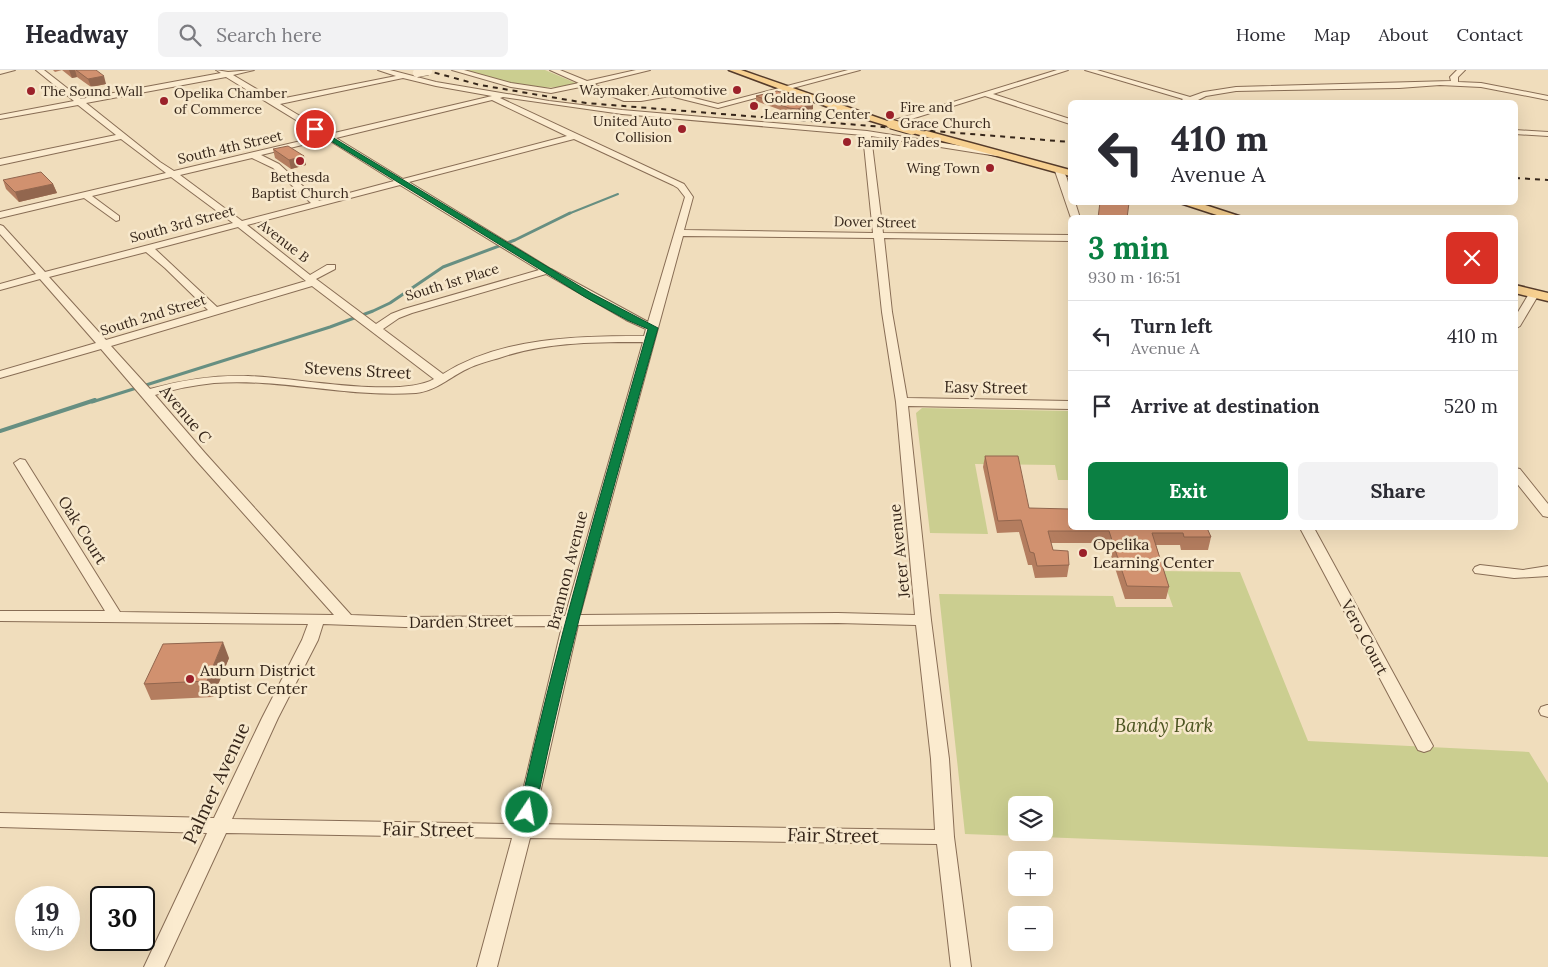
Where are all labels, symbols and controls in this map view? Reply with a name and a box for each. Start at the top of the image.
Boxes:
search box [158,12,508,57]
text: Headway [25,19,128,50]
icon: search [176,21,204,49]
text: Search here [216,23,322,47]
text: Home [1236,23,1286,46]
text: Map [1314,23,1350,46]
text: About [1378,23,1428,46]
text: Contact [1456,23,1523,46]
place label: Waymaker Automotive [579,81,727,99]
place label: The Sound Wall [41,82,143,100]
place label: Opelika Chamber of Commerce [174,84,287,118]
marker: Waymaker Automotive [731,84,743,96]
marker: The Sound Wall [25,85,37,97]
place label: Golden Goose Learning Center [764,89,870,123]
marker: Opelika Chamber of Commerce [158,95,170,107]
place label: Fire and Grace Church [900,98,991,132]
marker: Golden Goose Learning Center [748,100,760,112]
pin [294,108,336,150]
marker: Fire and Grace Church [884,109,896,121]
place label: United Auto Collision [593,112,672,146]
icon: arrive [301,115,329,143]
text: 410 m [1171,116,1268,161]
icon: left [1088,120,1153,185]
marker: United Auto Collision [676,123,688,135]
street label: South 4th Street [176,126,285,168]
place label: Family Fades [857,133,939,151]
marker: Family Fades [841,136,853,148]
marker: Bethesda Baptist Church [294,155,306,167]
place label: Wing Town [906,159,980,177]
text: Avenue A [1171,160,1265,188]
marker: Wing Town [984,162,996,174]
place label: Bethesda Baptist Church [251,168,349,202]
street label: South 3rd Street [128,201,237,247]
street label: Dover Street [834,212,917,232]
street label: Avenue B [254,215,313,267]
text: 3 min [1088,229,1169,267]
button: close [1446,232,1498,284]
street label: South 1st Place [403,259,501,305]
text: 930 m · 16:51 [1088,267,1181,287]
street label: South 2nd Street [98,290,209,340]
text: Turn left [1131,314,1212,338]
icon: left [1088,322,1116,350]
text: 410 m [1447,324,1498,348]
text: Avenue A [1131,338,1200,358]
street label: Stevens Street [304,357,413,383]
street label: Easy Street [944,376,1029,398]
street label: Avenue C [155,380,216,447]
icon: arrive [1088,392,1116,420]
text: Arrive at destination [1131,394,1320,418]
text: 520 m [1444,394,1498,418]
button: Exit [1088,462,1288,520]
button: Share [1298,462,1498,520]
street label: Oak Court [54,492,112,569]
street label: Jeter Avenue [884,503,914,600]
street label: Brannon Avenue [543,508,592,632]
place label: Opelika Learning Center [1093,534,1214,572]
marker: Opelika Learning Center [1077,547,1089,559]
street label: Vero Court [1336,595,1394,679]
street label: Darden Street [409,610,514,632]
place label: Auburn District Baptist Center [199,660,316,698]
marker: Auburn District Baptist Center [184,673,196,685]
park label: Bandy Park [1114,713,1214,737]
street label: Palmer Avenue [177,718,255,848]
position arrow [500,785,552,837]
map controls [1008,796,1053,951]
button: layers [1008,796,1053,841]
street label: Fair Street [382,816,475,842]
street label: Fair Street [787,822,880,848]
button: + [1008,851,1053,896]
speed limit sign: 30 [90,886,155,951]
text: 19 [35,896,60,928]
button: − [1008,906,1053,951]
text: km/h [31,923,64,938]

